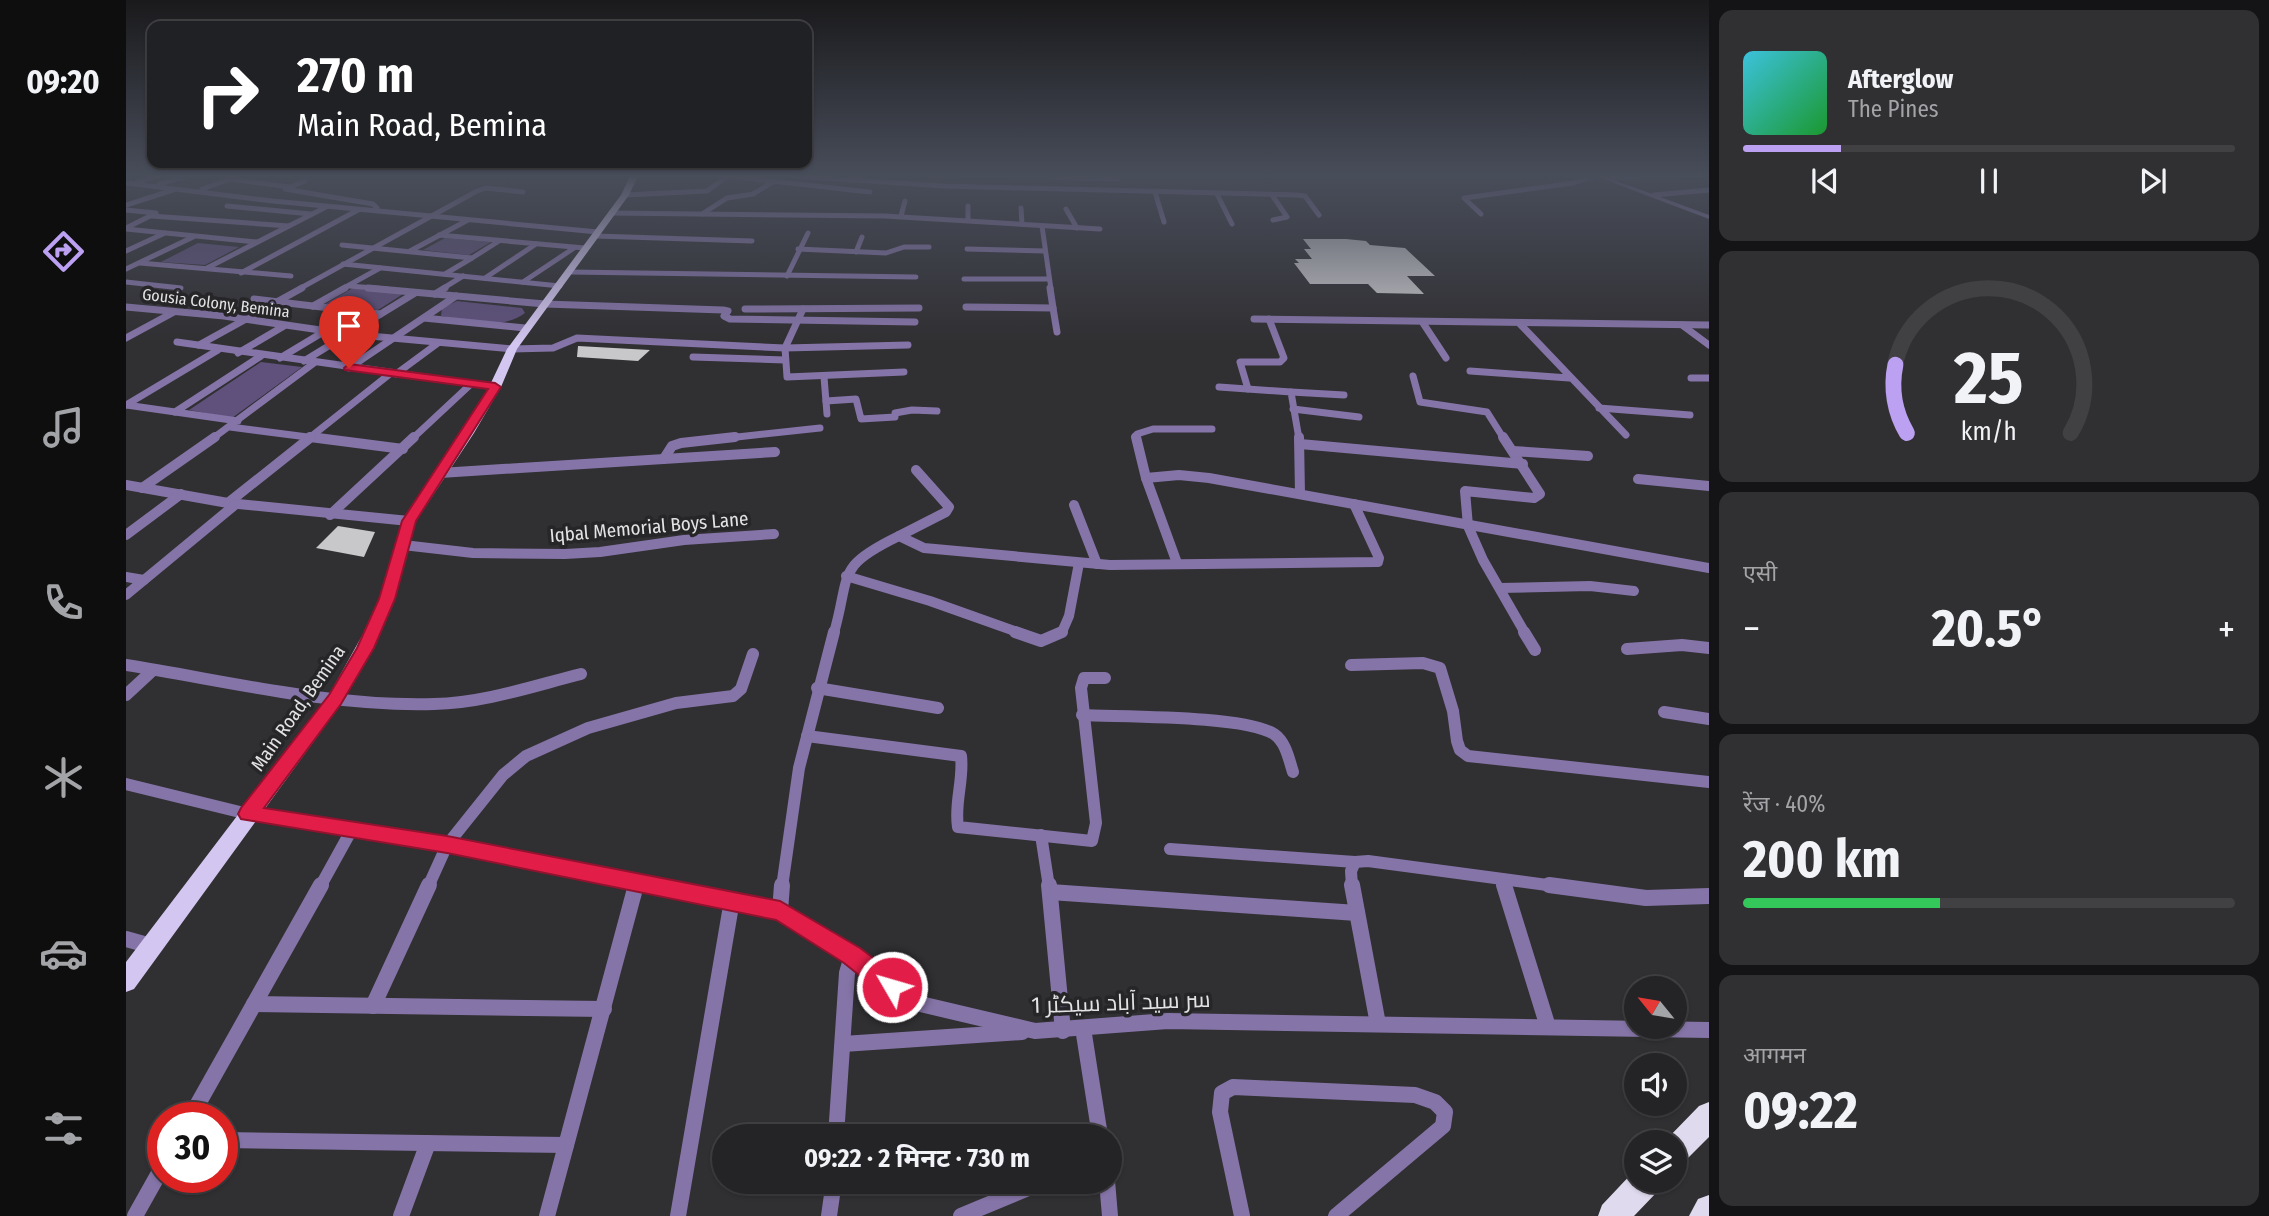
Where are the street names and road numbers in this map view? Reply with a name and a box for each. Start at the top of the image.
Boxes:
street label: Gousia Colony, Bemina [141,285,291,321]
street label: Iqbal Memorial Boys Lane [549,507,749,547]
street label: Main Road, Bemina [246,641,350,775]
street label: سر سید آباد سیکٹر 1 [1031,985,1211,1019]

